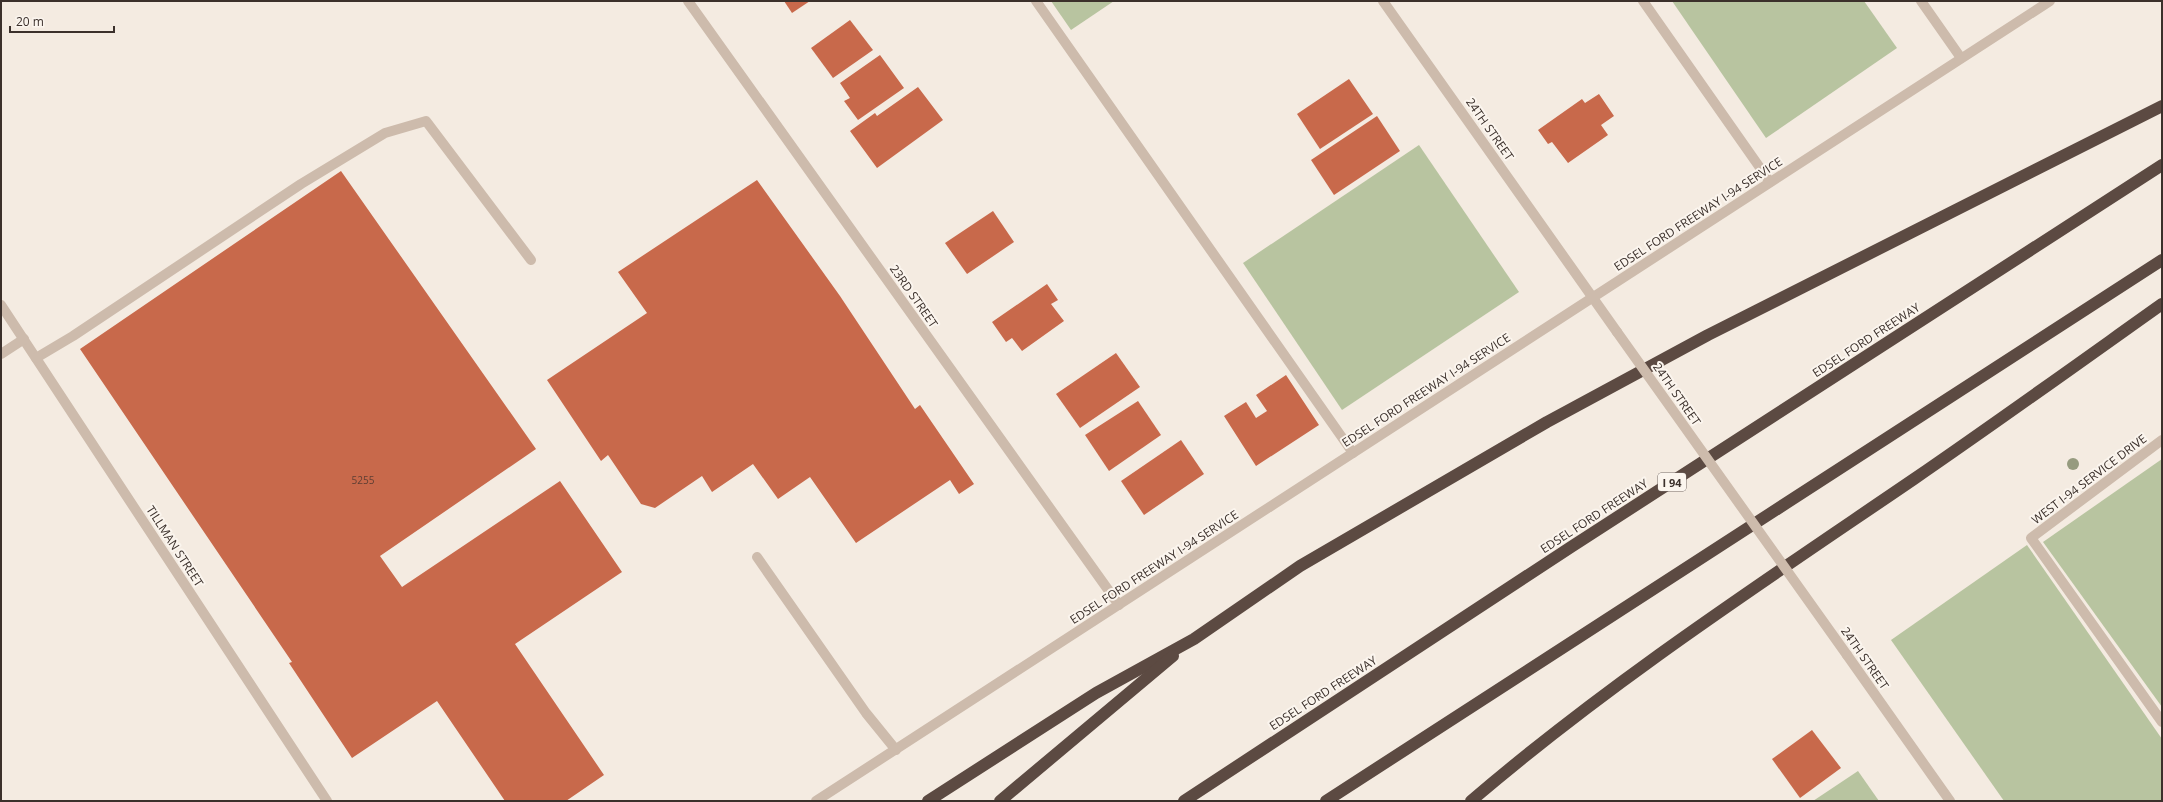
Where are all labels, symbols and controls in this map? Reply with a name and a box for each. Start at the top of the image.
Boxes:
scale bar [10,8,114,34]
text: 20 m [16,13,44,30]
street label: 24TH STREET [1462,94,1518,164]
street label: EDSEL FORD FREEWAY I-94 SERVICE [1610,153,1786,275]
street label: 23RD STREET [886,261,942,331]
street label: EDSEL FORD FREEWAY [1809,299,1923,381]
street label: EDSEL FORD FREEWAY I-94 SERVICE [1338,329,1514,451]
street label: 24TH STREET [1649,359,1705,429]
street label: WEST I-94 SERVICE DRIVE [2028,430,2150,528]
house number: 5255 [352,473,375,487]
road number: I 94 [1658,473,1686,491]
street label: EDSEL FORD FREEWAY [1537,475,1651,557]
street label: TILLMAN STREET [142,502,208,590]
street label: EDSEL FORD FREEWAY I-94 SERVICE [1066,506,1242,628]
street label: 24TH STREET [1837,623,1893,693]
street label: EDSEL FORD FREEWAY [1266,652,1380,734]

